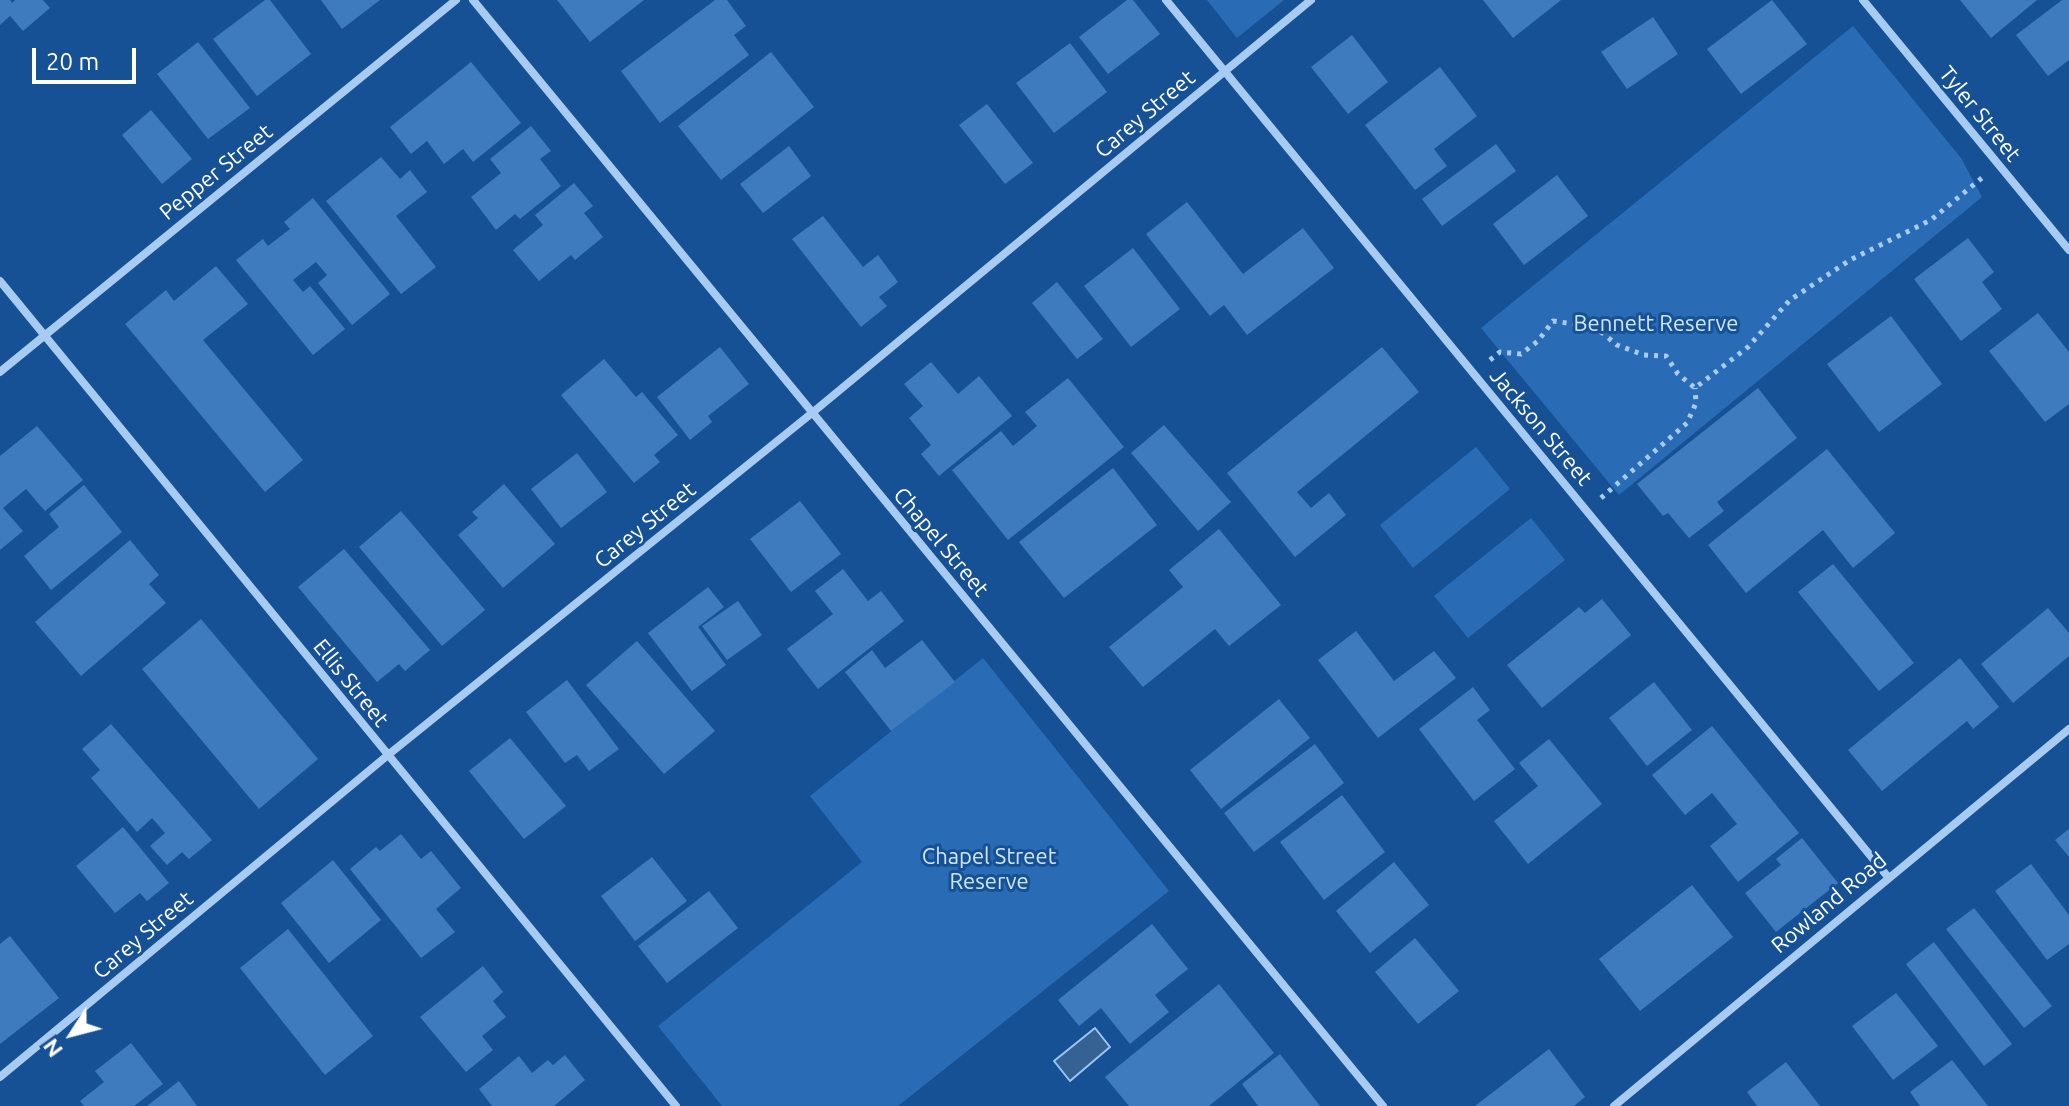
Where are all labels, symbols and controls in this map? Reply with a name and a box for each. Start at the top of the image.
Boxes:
scale bar [36,32,140,82]
text: 20 m [46,48,99,75]
street label: Tyler Street [1934,61,2026,167]
street label: Carey Street [1090,65,1200,163]
street label: Pepper Street [154,118,278,226]
park label: Bennett Reserve [1574,311,1738,337]
street label: Jackson Street [1484,363,1598,491]
street label: Carey Street [589,476,701,574]
street label: Chapel Street [888,482,994,602]
street label: Ellis Street [308,634,394,732]
park label: Chapel Street Reserve [922,844,1056,896]
street label: Rowland Road [1766,847,1892,959]
street label: Carey Street [88,886,198,984]
north arrow [32,994,112,1074]
text: N [37,1034,67,1062]

